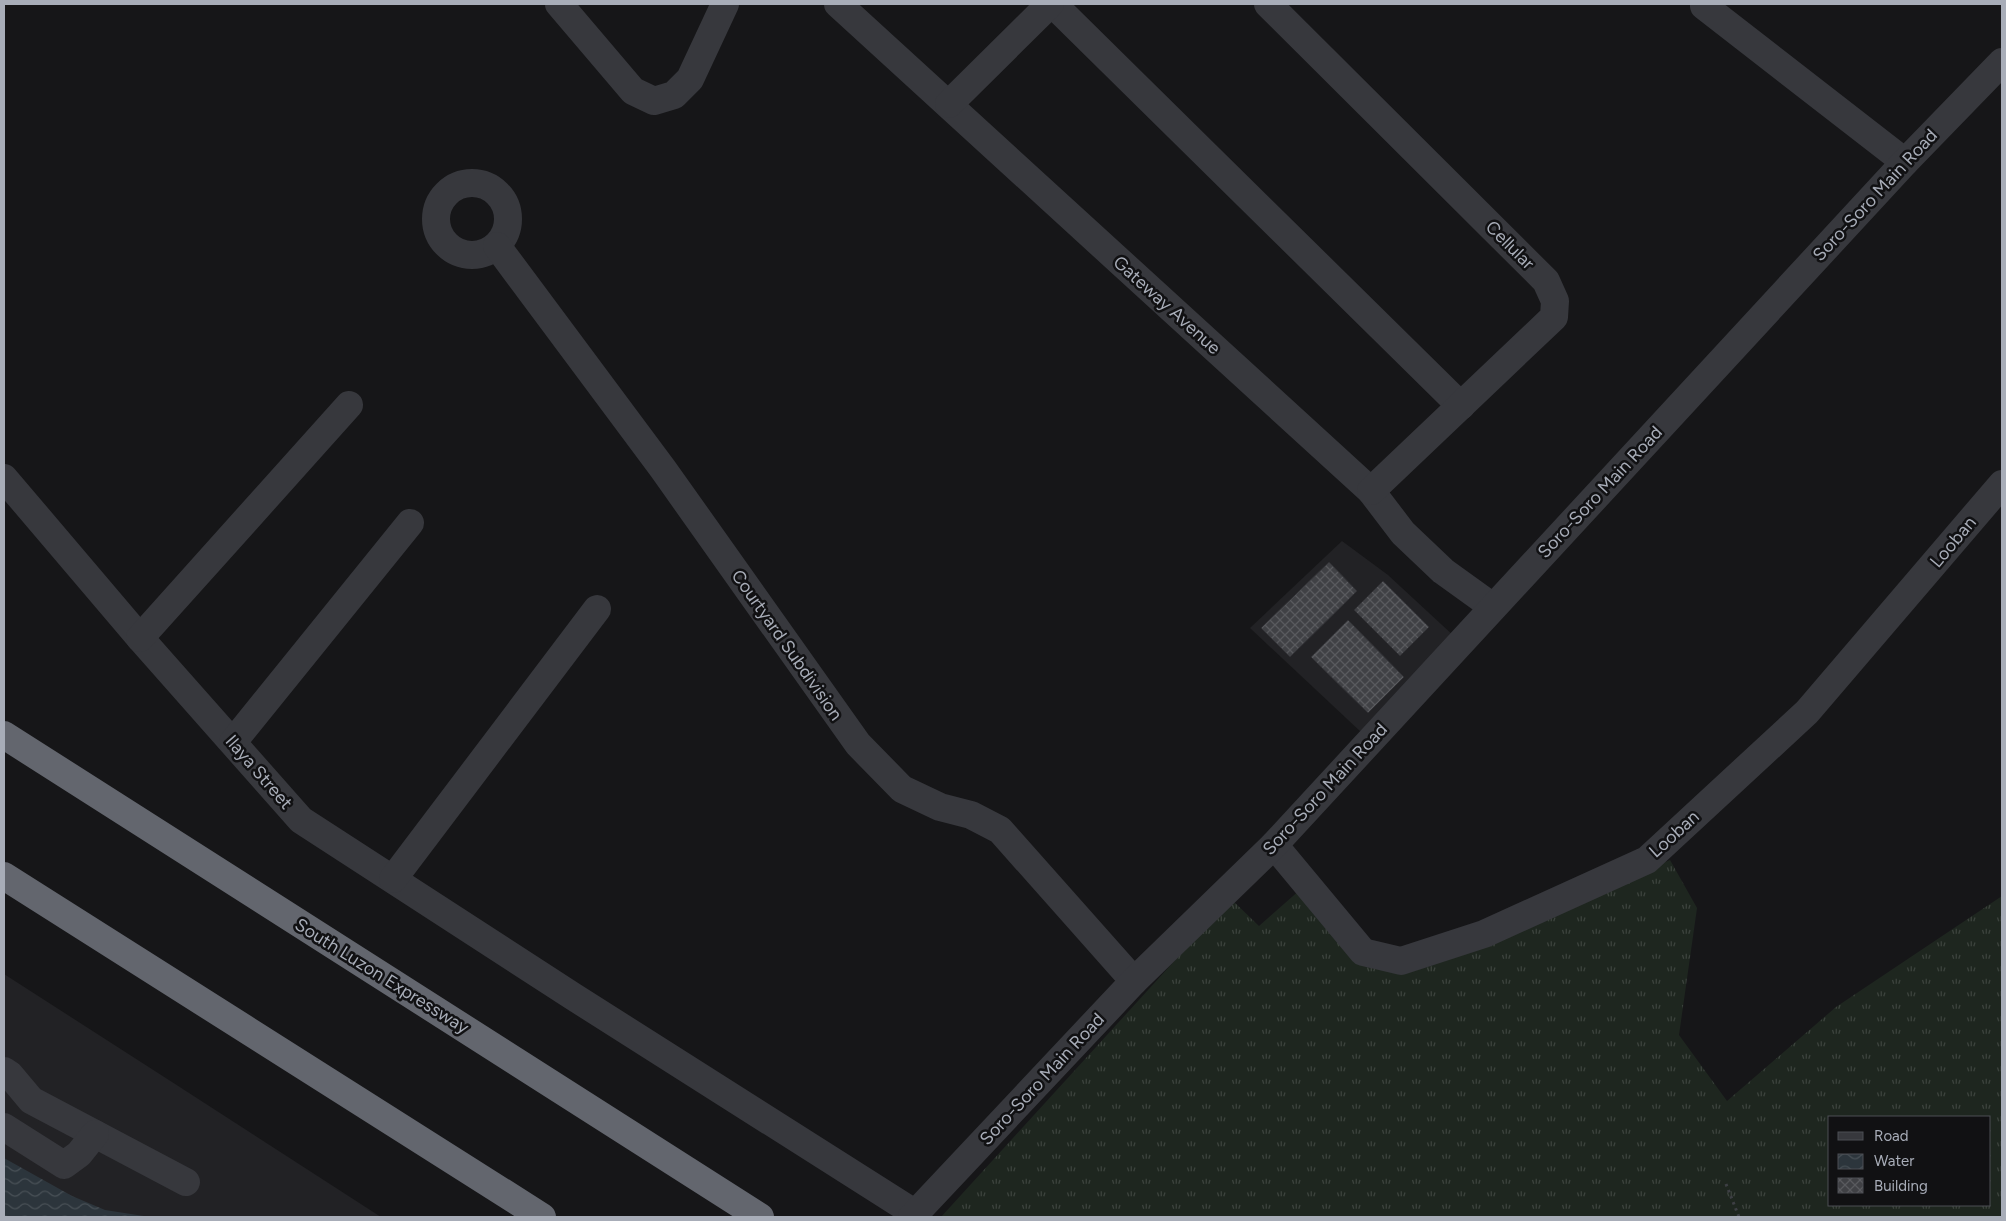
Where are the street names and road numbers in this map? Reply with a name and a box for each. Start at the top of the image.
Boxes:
street label: Soro-Soro Main Road [1808,124,1942,266]
street label: Cellular [1481,216,1539,274]
street label: Gateway Avenue [1109,251,1225,359]
street label: Soro-Soro Main Road [1533,421,1667,563]
street label: Looban [1925,512,1981,572]
street label: Courtyard Subdivision [727,565,847,725]
street label: Soro-Soro Main Road [1258,718,1392,860]
street label: Ilaya Street [221,730,297,814]
street label: Looban [1644,806,1704,862]
street label: South Luzon Expressway [291,913,473,1039]
street label: Soro-Soro Main Road [975,1008,1109,1150]

